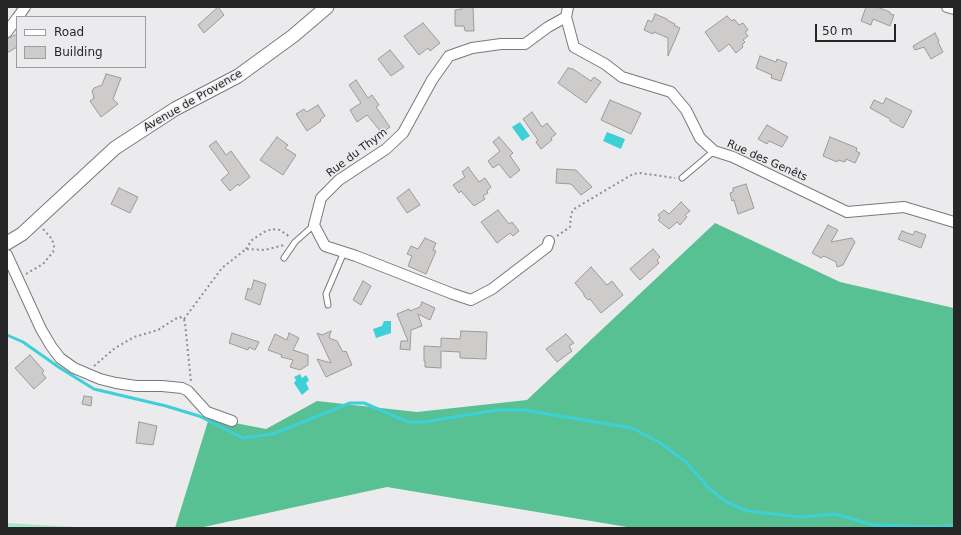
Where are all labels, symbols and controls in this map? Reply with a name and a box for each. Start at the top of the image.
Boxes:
legend [16,16,146,68]
scale bar [817,16,898,42]
text: 50 m [822,24,853,38]
text: Road [54,25,84,39]
text: Building [54,45,103,59]
street label: Avenue de Provence [141,67,245,135]
street label: Rue du Thym [324,126,390,180]
street label: Rue des Genêts [725,137,809,185]

